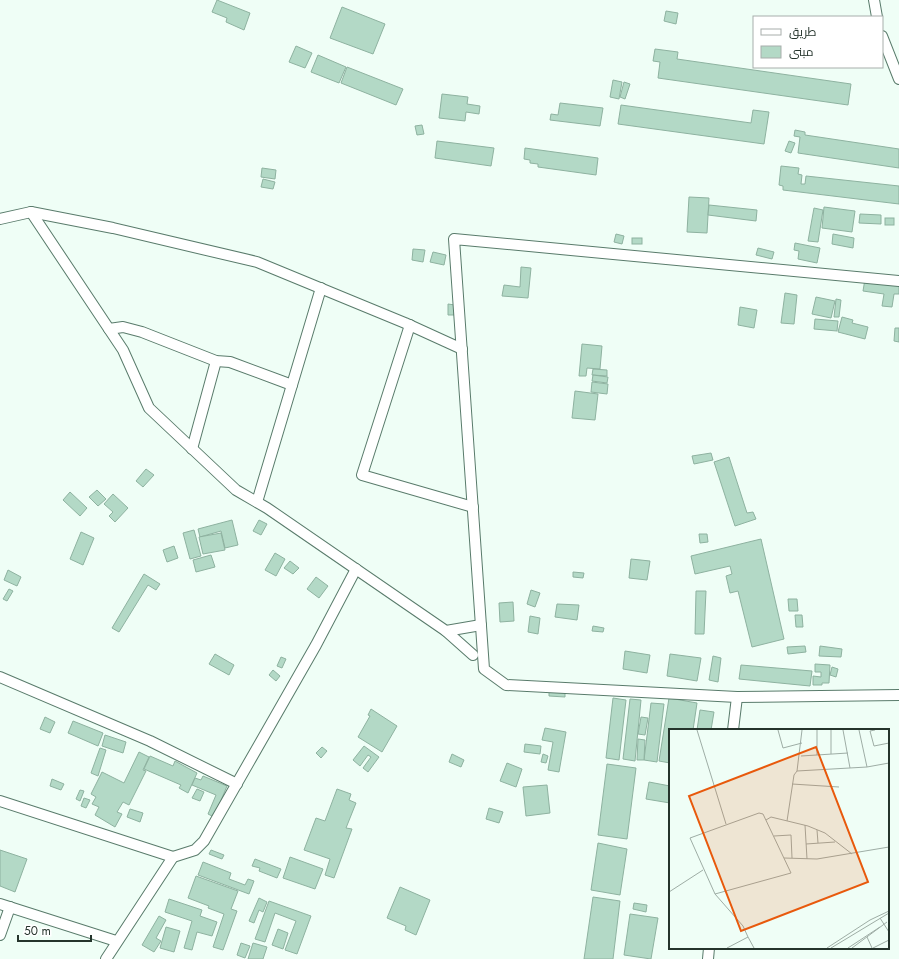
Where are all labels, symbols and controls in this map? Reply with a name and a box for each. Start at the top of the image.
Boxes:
legend [753,16,883,68]
text: طريق [789,23,817,41]
text: مبنى [789,43,814,61]
inset map [669,729,889,949]
scale bar [18,917,91,943]
text: 50 m [24,922,51,940]

